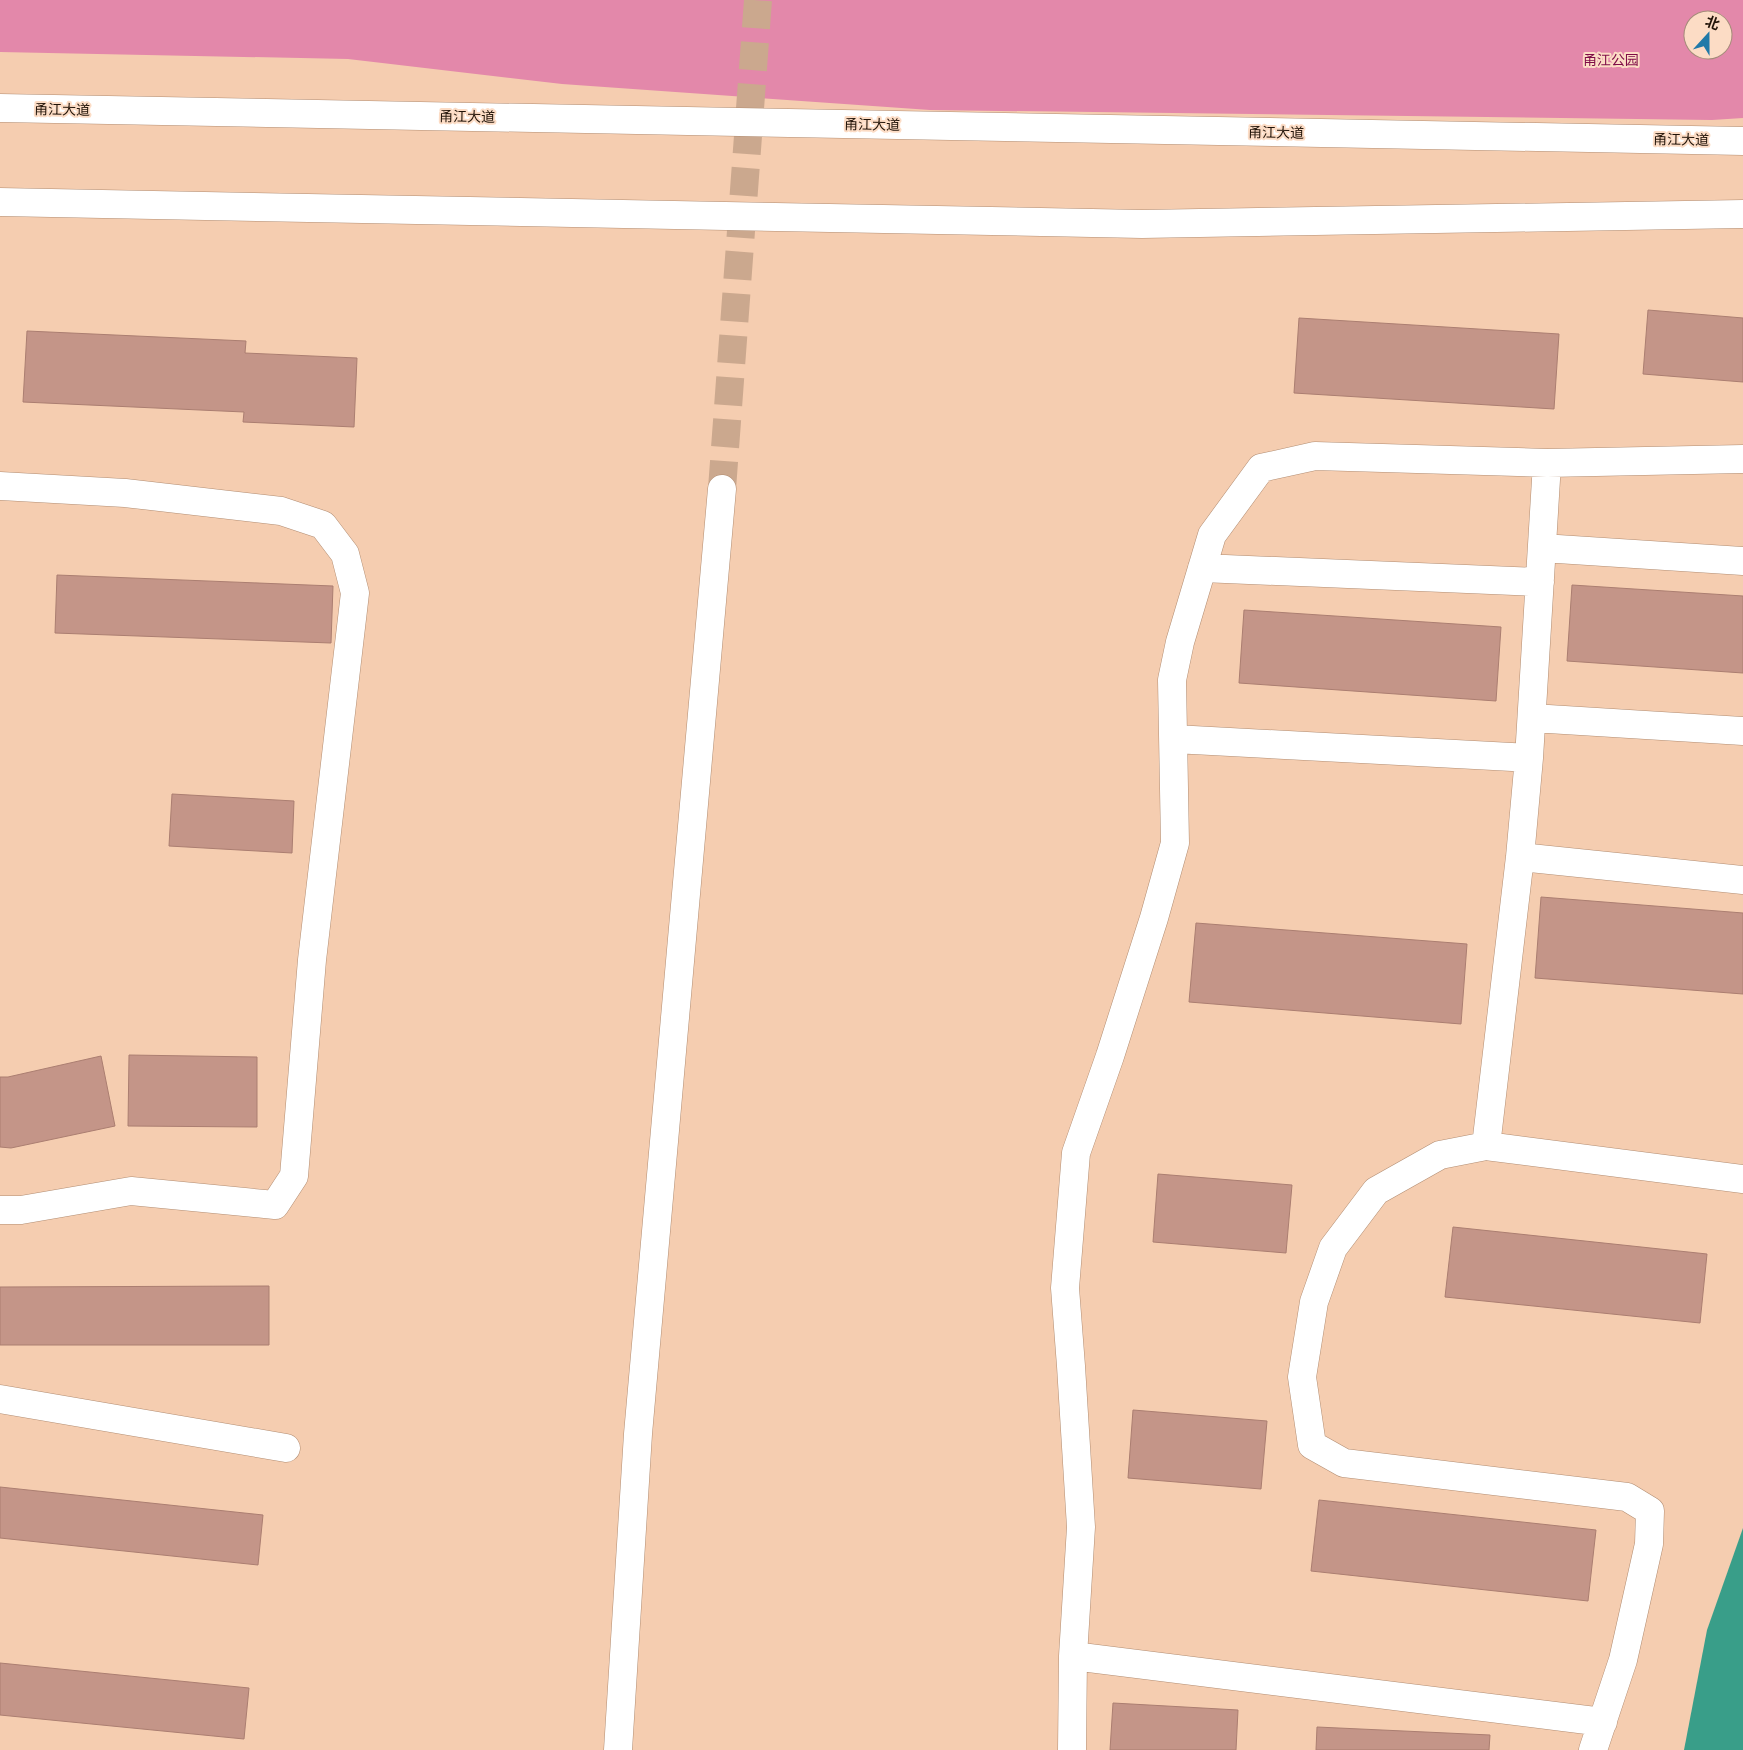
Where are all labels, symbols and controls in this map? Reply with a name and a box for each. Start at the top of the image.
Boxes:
north arrow [1683,10,1733,60]
text: 北 [1703,10,1723,35]
park label: 甬江公园 [1583,49,1639,70]
street label: 甬江大道 [34,98,90,120]
street label: 甬江大道 [439,105,495,127]
street label: 甬江大道 [844,113,900,135]
street label: 甬江大道 [1248,121,1304,143]
street label: 甬江大道 [1653,128,1709,150]

